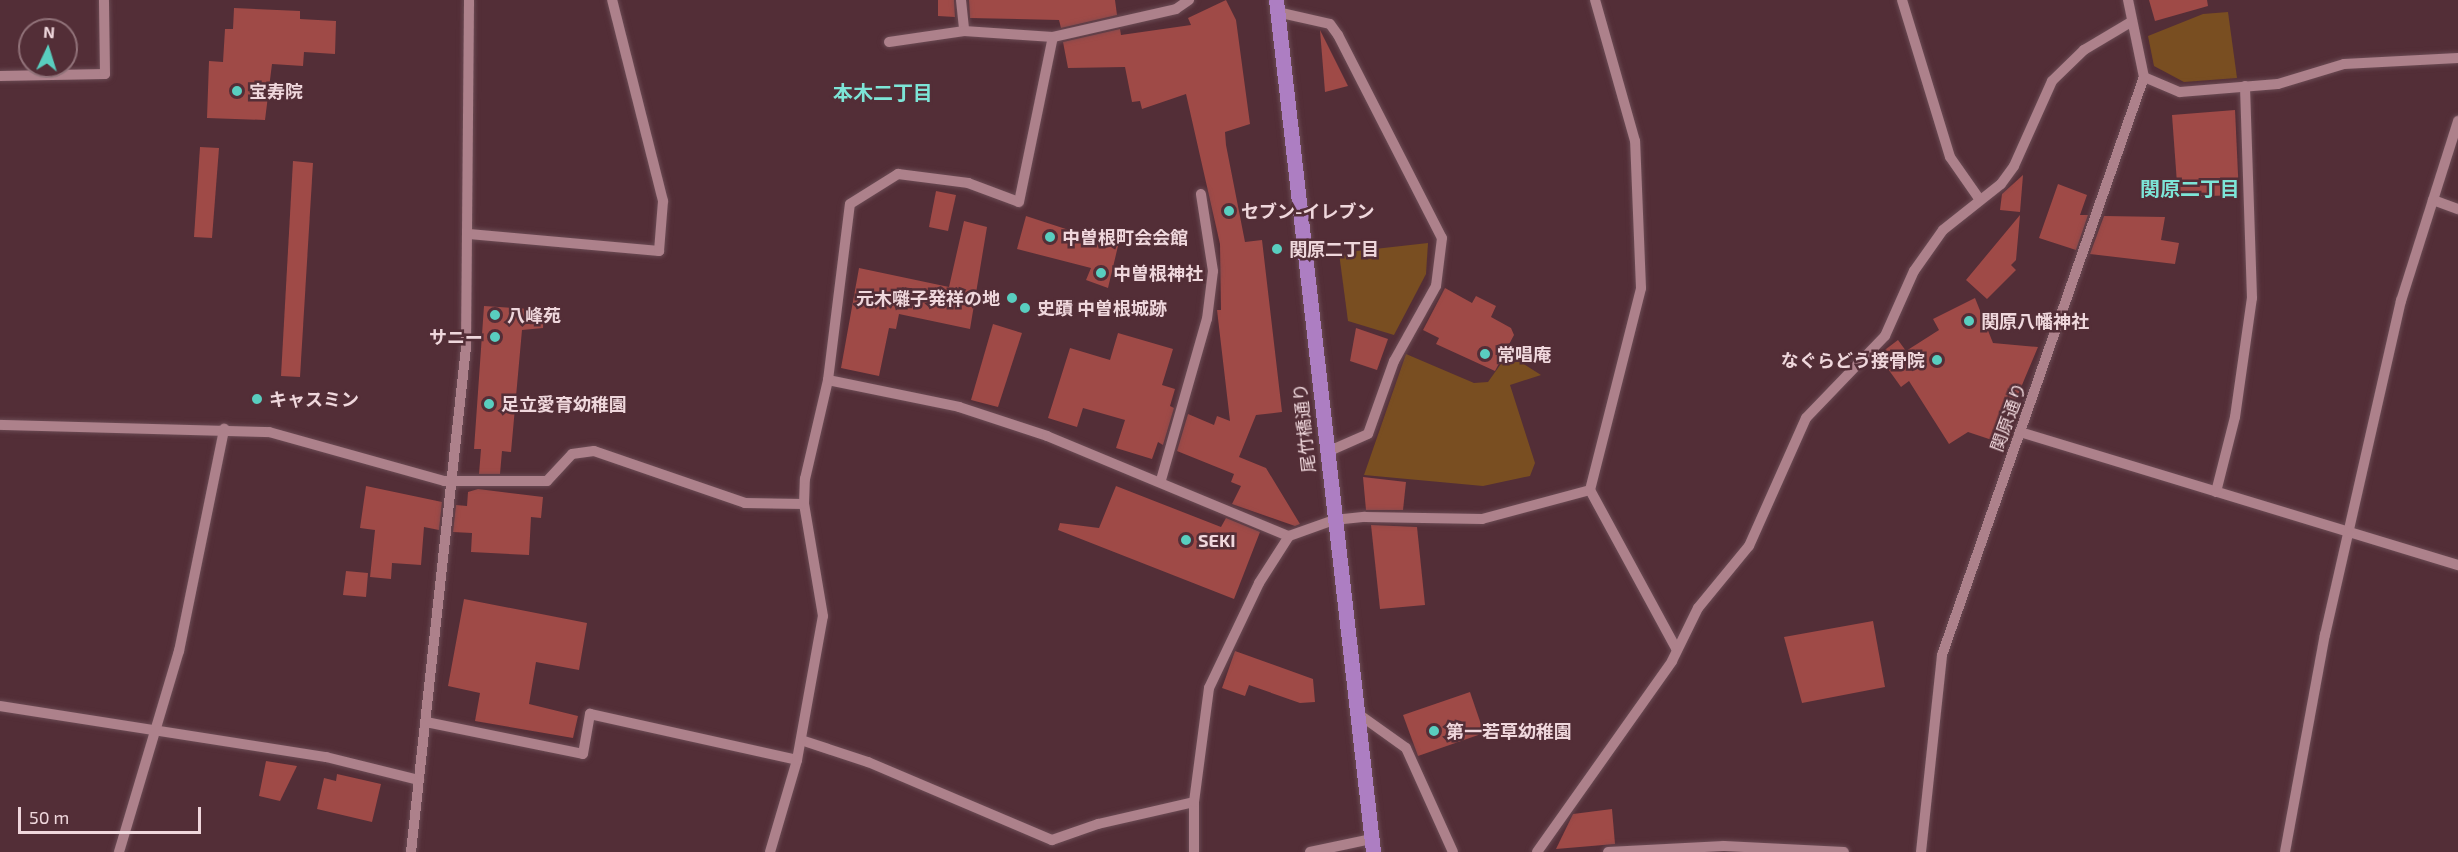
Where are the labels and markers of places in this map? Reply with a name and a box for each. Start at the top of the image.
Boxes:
place label: 宝寿院 [249,80,303,102]
marker: 宝寿院 [230,84,244,98]
place label: セブン-イレブン [1241,200,1374,222]
marker: セブン-イレブン [1222,204,1236,218]
place label: 中曽根町会会館 [1062,226,1188,248]
marker: 中曽根町会会館 [1043,230,1057,244]
place label: 関原二丁目 [1289,238,1379,260]
marker: 関原二丁目 [1270,242,1284,256]
place label: 中曽根神社 [1113,262,1203,284]
marker: 中曽根神社 [1094,266,1108,280]
place label: 元木囃子発祥の地 [856,287,1000,309]
marker: 元木囃子発祥の地 [1005,291,1019,305]
place label: 史蹟 中曽根城跡 [1037,297,1167,319]
marker: 史蹟 中曽根城跡 [1018,301,1032,315]
place label: 八峰苑 [507,304,561,326]
marker: 八峰苑 [488,308,502,322]
place label: 関原八幡神社 [1981,310,2089,332]
marker: 関原八幡神社 [1962,314,1976,328]
place label: サニー [429,326,483,348]
marker: サニー [488,330,502,344]
place label: 常唱庵 [1497,343,1551,365]
marker: 常唱庵 [1478,347,1492,361]
place label: なぐらどう接骨院 [1781,349,1925,371]
marker: なぐらどう接骨院 [1930,353,1944,367]
place label: キャスミン [269,388,359,410]
marker: キャスミン [250,392,264,406]
place label: 足立愛育幼稚園 [501,393,627,415]
marker: 足立愛育幼稚園 [482,397,496,411]
place label: SEKI [1198,529,1236,551]
marker: SEKI [1179,533,1193,547]
place label: 第一若草幼稚園 [1446,720,1572,742]
marker: 第一若草幼稚園 [1427,724,1441,738]

